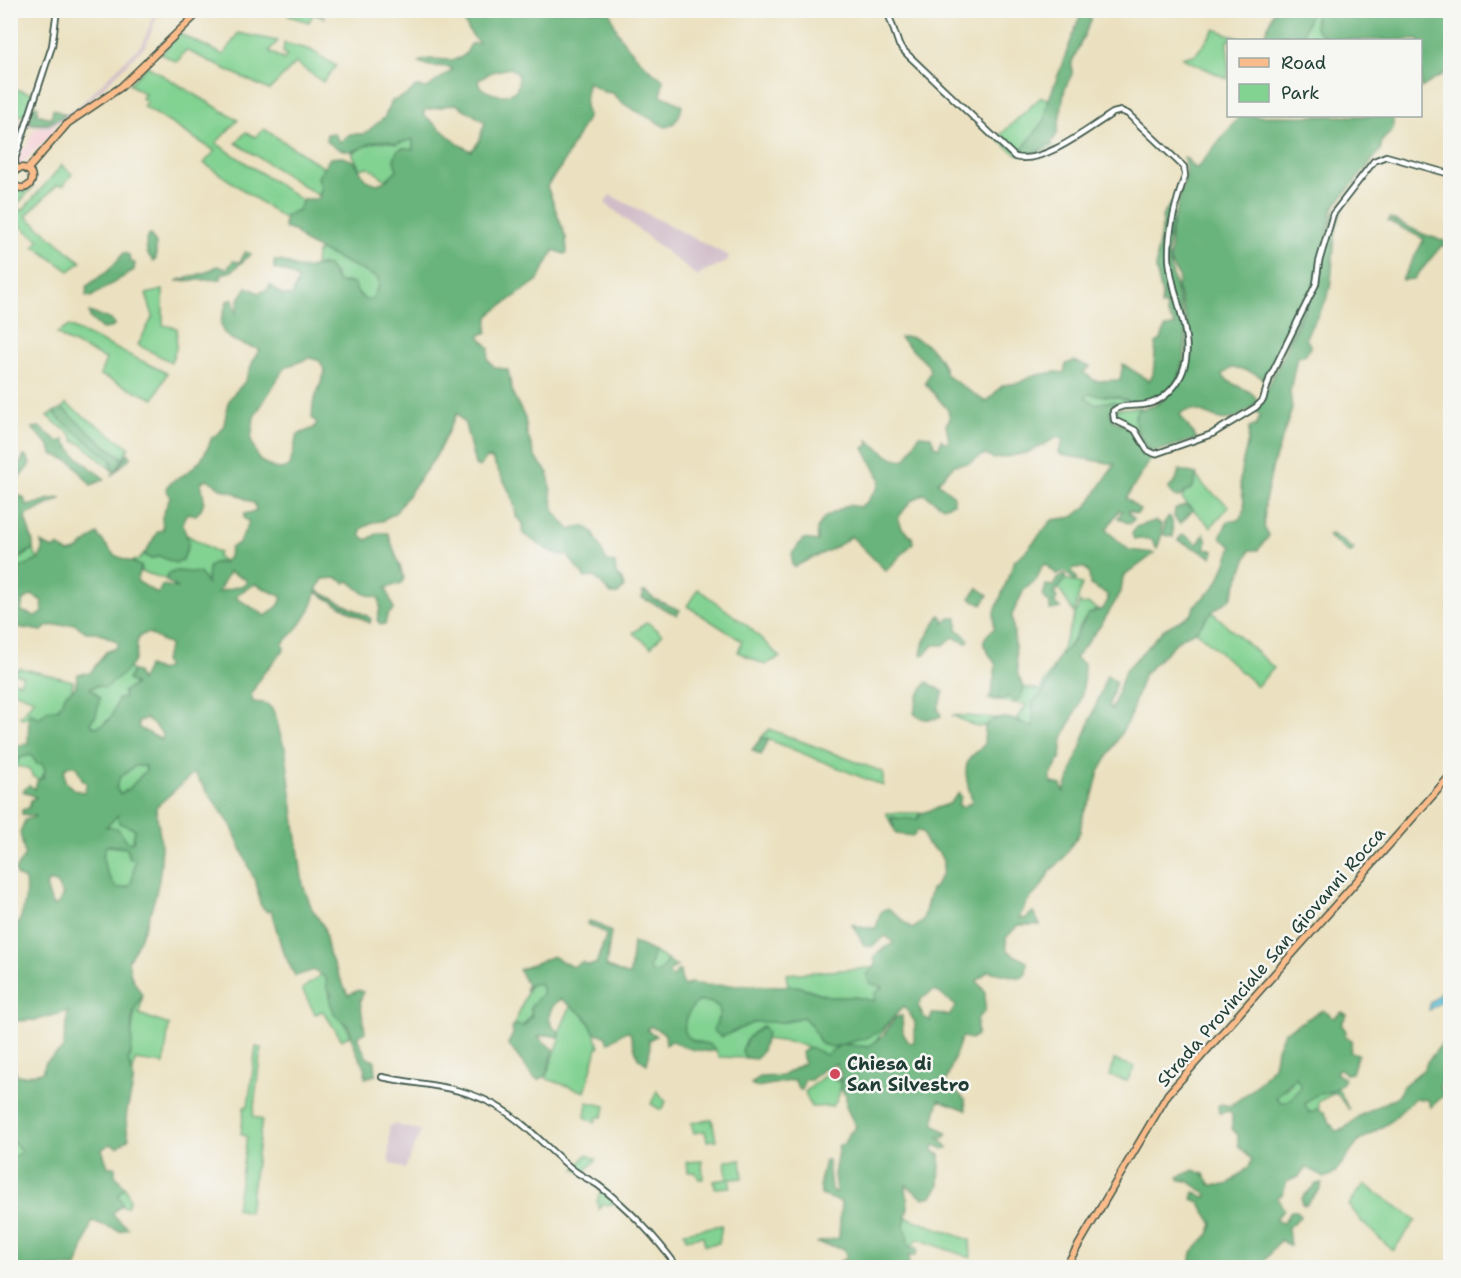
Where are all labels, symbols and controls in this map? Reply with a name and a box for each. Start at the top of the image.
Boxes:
legend [1227,39,1422,117]
text: Road [1281,51,1326,75]
text: Park [1281,81,1320,105]
street label: Strada Provinciale San Giovanni Rocca [1151,822,1391,1092]
place label: Chiesa di San Silvestro [847,1052,970,1097]
marker: Chiesa di San Silvestro [828,1067,842,1081]

